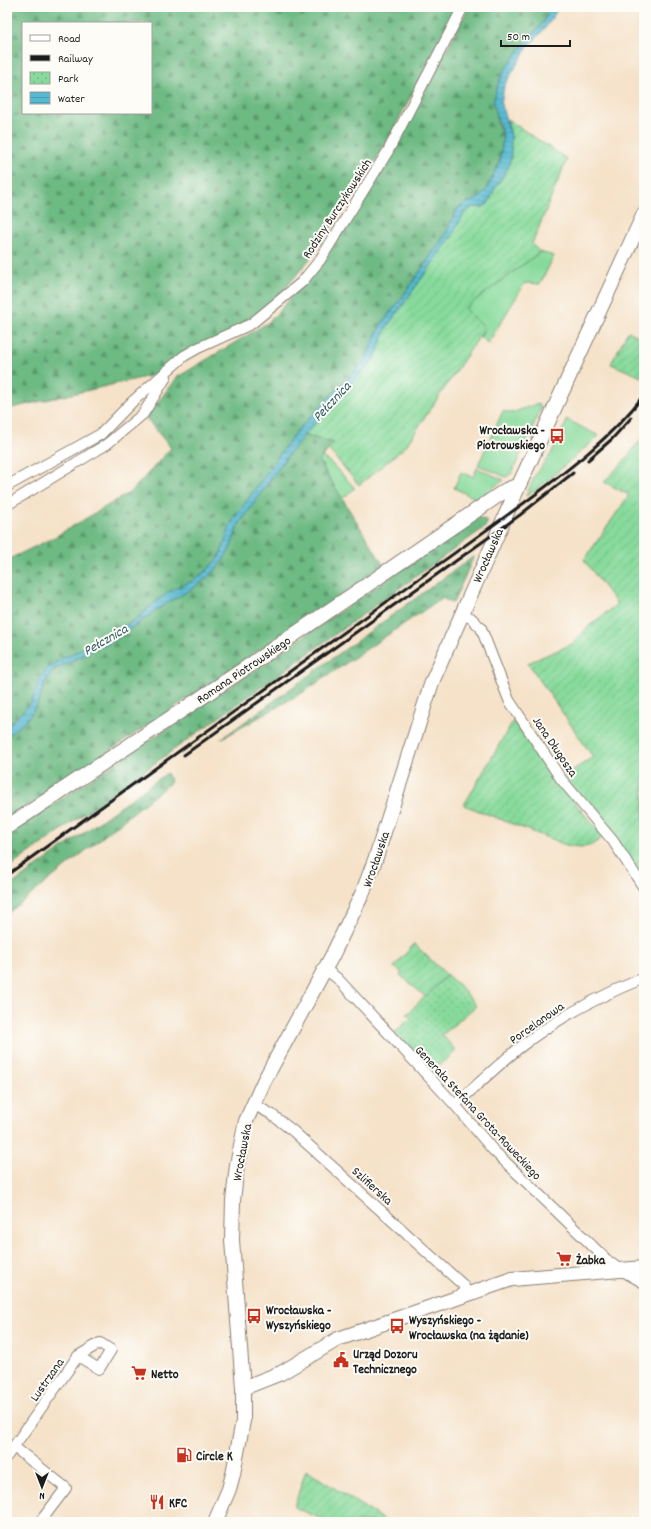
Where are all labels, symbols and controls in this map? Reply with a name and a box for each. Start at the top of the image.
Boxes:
legend [22,22,152,114]
scale bar [501,22,570,48]
text: 50 m [507,29,530,46]
text: Road [58,31,80,48]
text: Railway [58,51,94,68]
text: Park [58,71,79,88]
text: Water [58,91,85,108]
street label: Rodziny Burczykowskich [299,156,378,263]
water label: Pełcznica [309,377,357,427]
place label: Wrocławska - Piotrowskiego [477,422,546,456]
bus stop icon: Wrocławska - Piotrowskiego [548,427,566,445]
street label: Wrocławska [469,525,510,586]
water label: Pełcznica [80,619,133,661]
street label: Romana Piotrowskiego [193,632,296,710]
street label: Jana Długosza [527,713,582,782]
street label: Wrocławska [359,828,396,890]
street label: Porcelanowa [506,998,569,1050]
street label: Generała Stefana Grota-Roweckiego [409,1042,545,1185]
street label: Wrocławska [229,1121,258,1183]
street label: Szlifierska [347,1163,397,1211]
supermarket icon: Żabka [555,1250,573,1268]
place label: Żabka [576,1252,606,1271]
place label: Wrocławska - Wyszyńskiego [266,1302,332,1336]
bus stop icon: Wrocławska - Wyszyńskiego [245,1307,263,1325]
place label: Wyszyńskiego - Wrocławska (na żądanie) [409,1312,529,1346]
bus stop icon: Wyszyńskiego - Wrocławska (na żądanie) [388,1317,406,1335]
place label: Urząd Dozoru Technicznego [353,1346,418,1380]
public building icon: Urząd Dozoru Technicznego [332,1351,350,1369]
street label: Lustrzana [26,1354,70,1406]
supermarket icon: Netto [130,1364,148,1382]
place label: Netto [151,1366,179,1385]
fuel station icon: Circle K [175,1446,193,1464]
place label: Circle K [196,1448,233,1467]
north arrow [22,1467,62,1507]
text: N [39,1487,45,1503]
restaurant icon: KFC [148,1493,166,1511]
place label: KFC [169,1495,188,1514]

